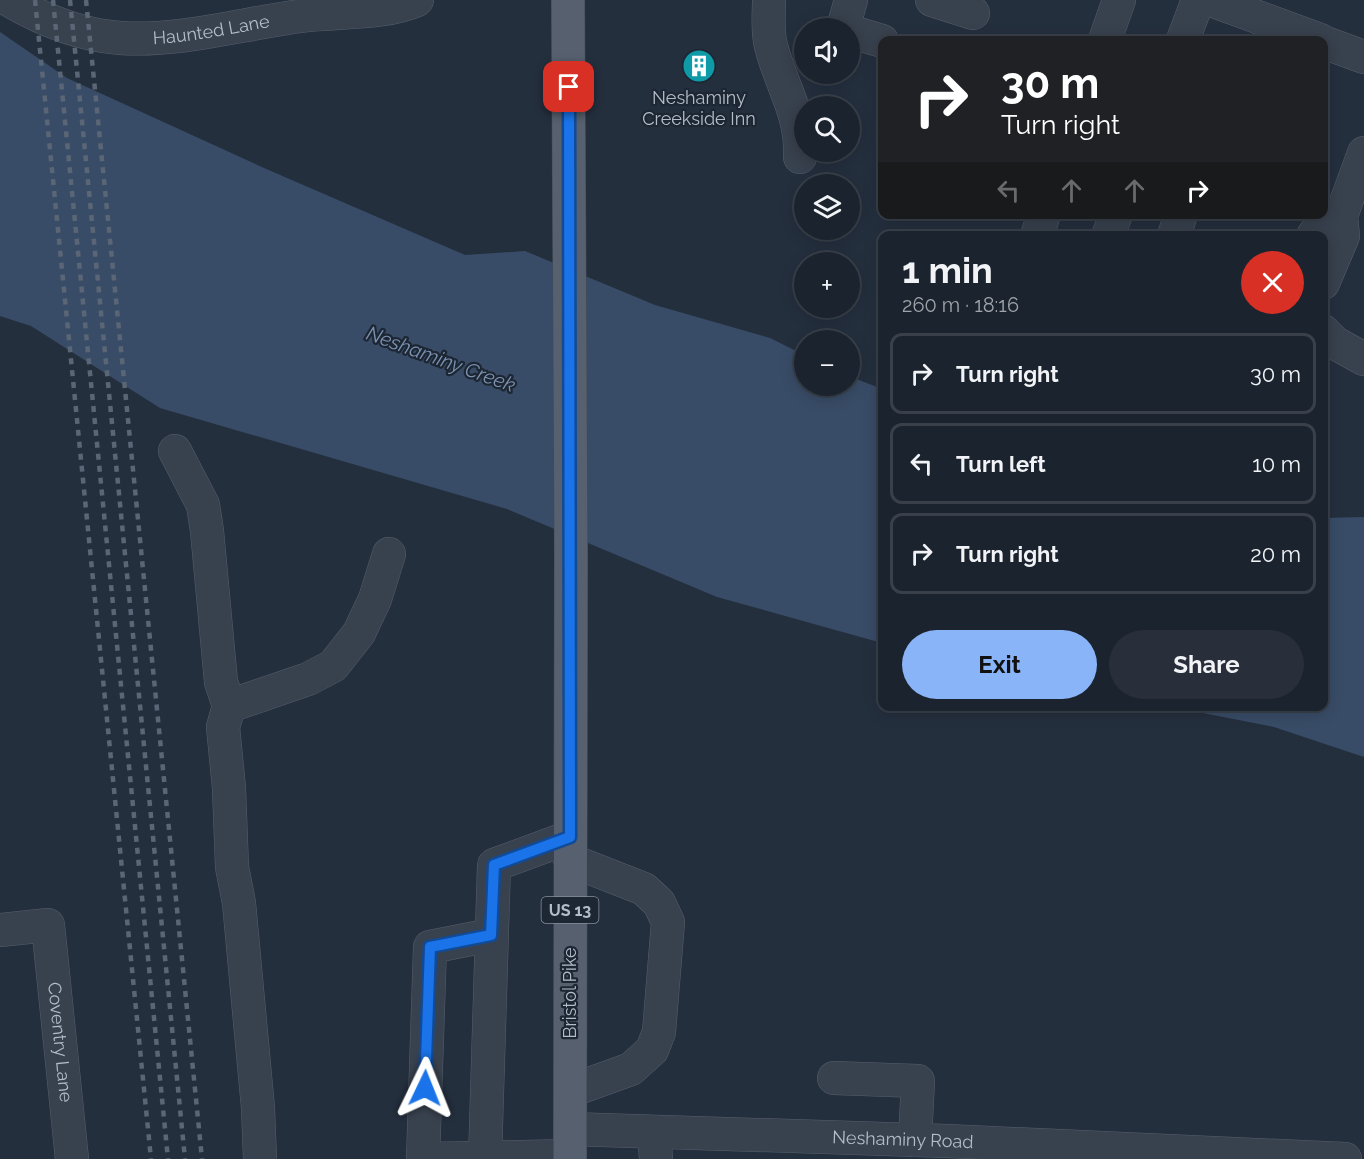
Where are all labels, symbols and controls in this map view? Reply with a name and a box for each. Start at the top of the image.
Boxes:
street label: Haunted Lane [152,10,271,48]
map controls [794,18,860,396]
button: sound [794,18,860,84]
building icon: Neshaminy Creekside Inn [681,48,717,84]
text: 30 m [1001,59,1099,108]
icon: right [902,60,980,138]
pin [543,61,594,112]
icon: arrive [552,70,585,103]
place label: Neshaminy Creekside Inn [642,87,756,129]
button: search [794,96,860,162]
text: Turn right [1001,109,1120,140]
button: layers [794,174,860,240]
icon: left [992,174,1025,207]
icon: ahead [1055,174,1088,207]
icon: ahead [1118,174,1151,207]
icon: right [1181,174,1214,207]
text: 1 min [902,249,993,291]
button: close [1241,251,1304,314]
button: + [794,252,860,318]
text: 260 m · 18:16 [902,293,1019,317]
water label: Neshaminy Creek [363,321,519,397]
button: − [794,330,860,396]
icon: right [905,357,938,390]
text: Turn right [956,361,1059,387]
text: 30 m [1250,361,1301,387]
icon: left [905,447,938,480]
text: Turn left [956,451,1046,477]
text: 10 m [1252,451,1301,477]
icon: right [905,537,938,570]
text: Turn right [956,541,1059,567]
text: 20 m [1250,541,1301,567]
button: Exit [902,630,1097,699]
button: Share [1109,630,1304,699]
road number: US 13 [542,897,598,923]
street label: Bristol Pike [559,947,580,1039]
street label: Coventry Lane [44,981,77,1104]
position arrow [393,1056,457,1120]
street label: Neshaminy Road [832,1126,974,1152]

